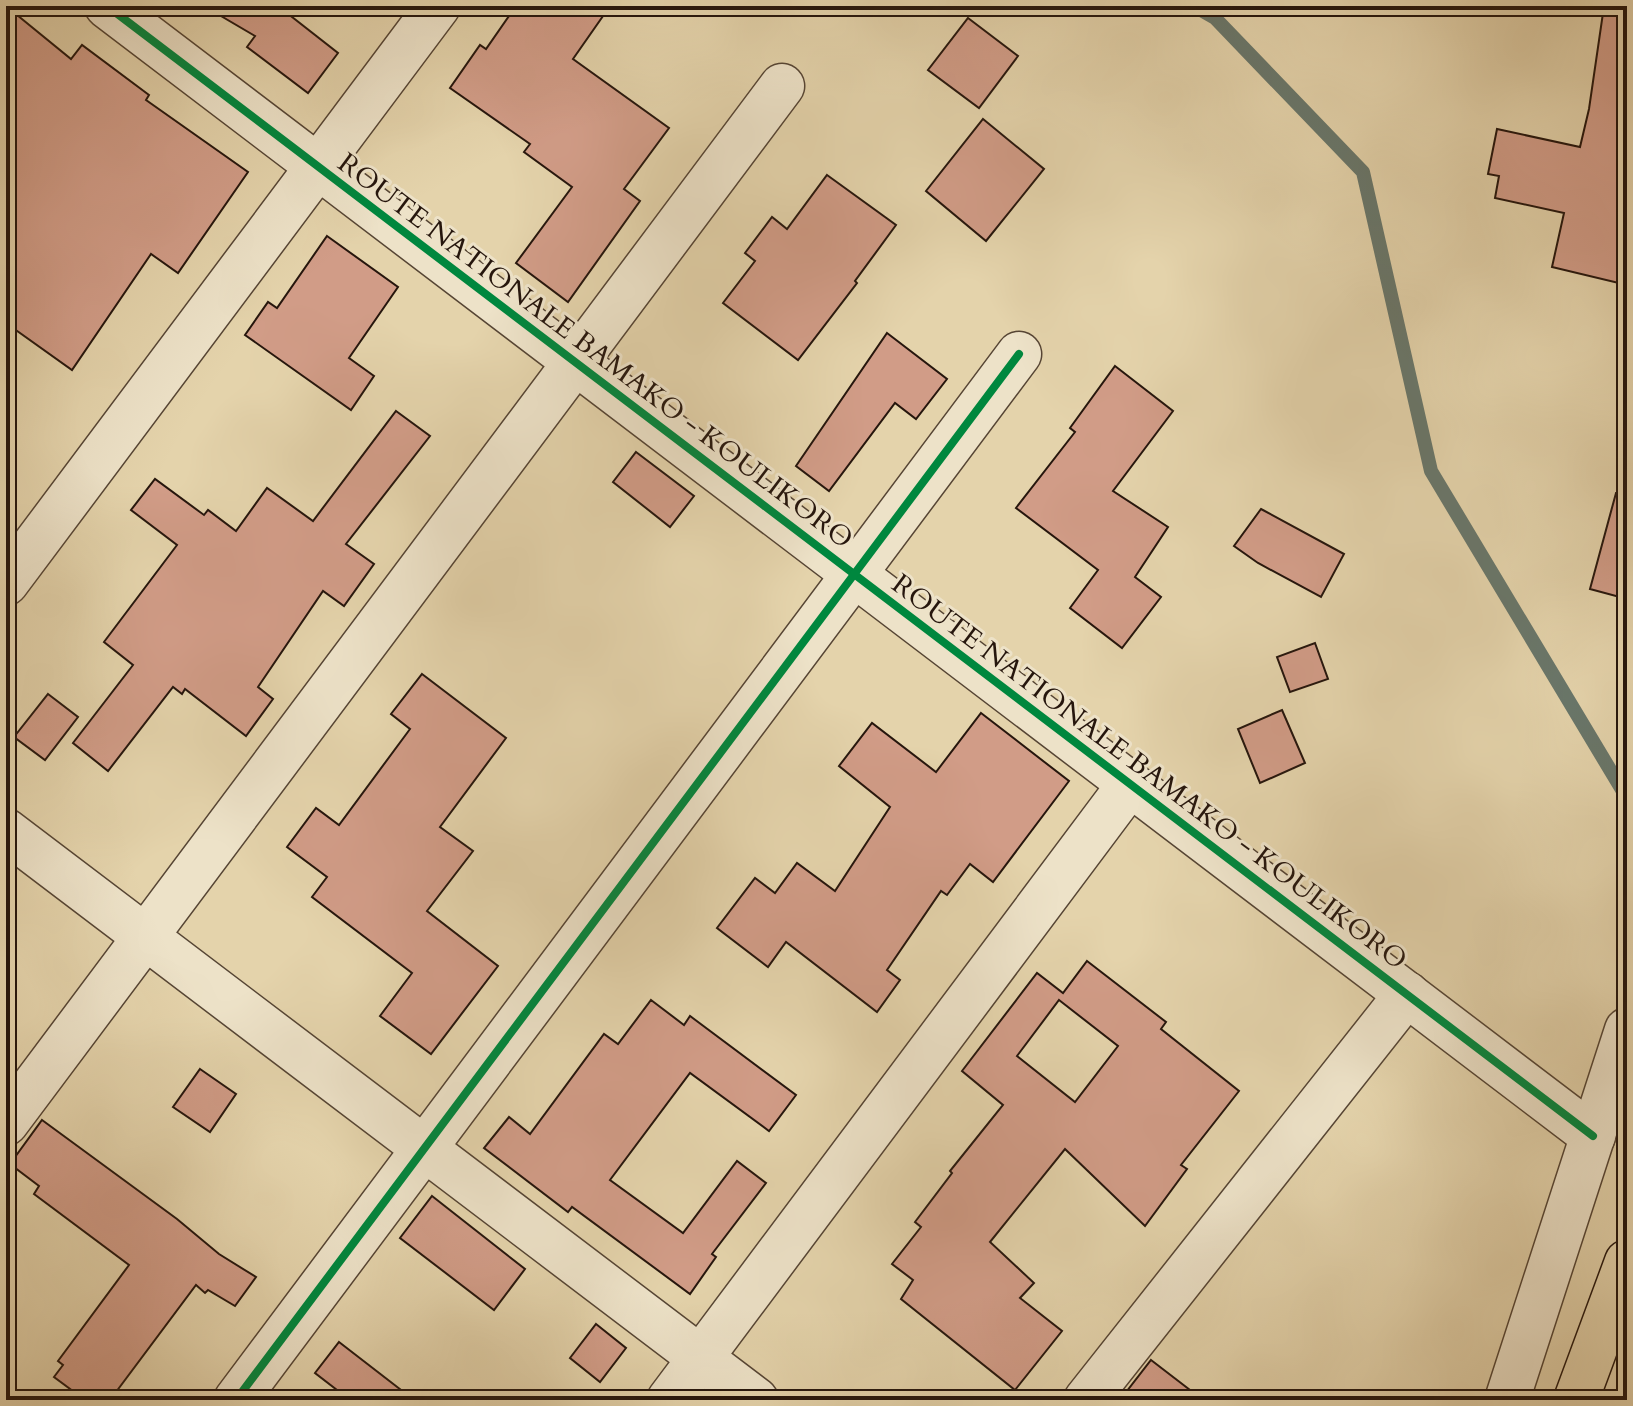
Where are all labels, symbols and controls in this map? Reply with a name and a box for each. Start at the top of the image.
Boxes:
street label: ROUTE NATIONALE BAMAKO - KOULIKORO [330,144,861,557]
street label: ROUTE NATIONALE BAMAKO - KOULIKORO [884,565,1415,978]

